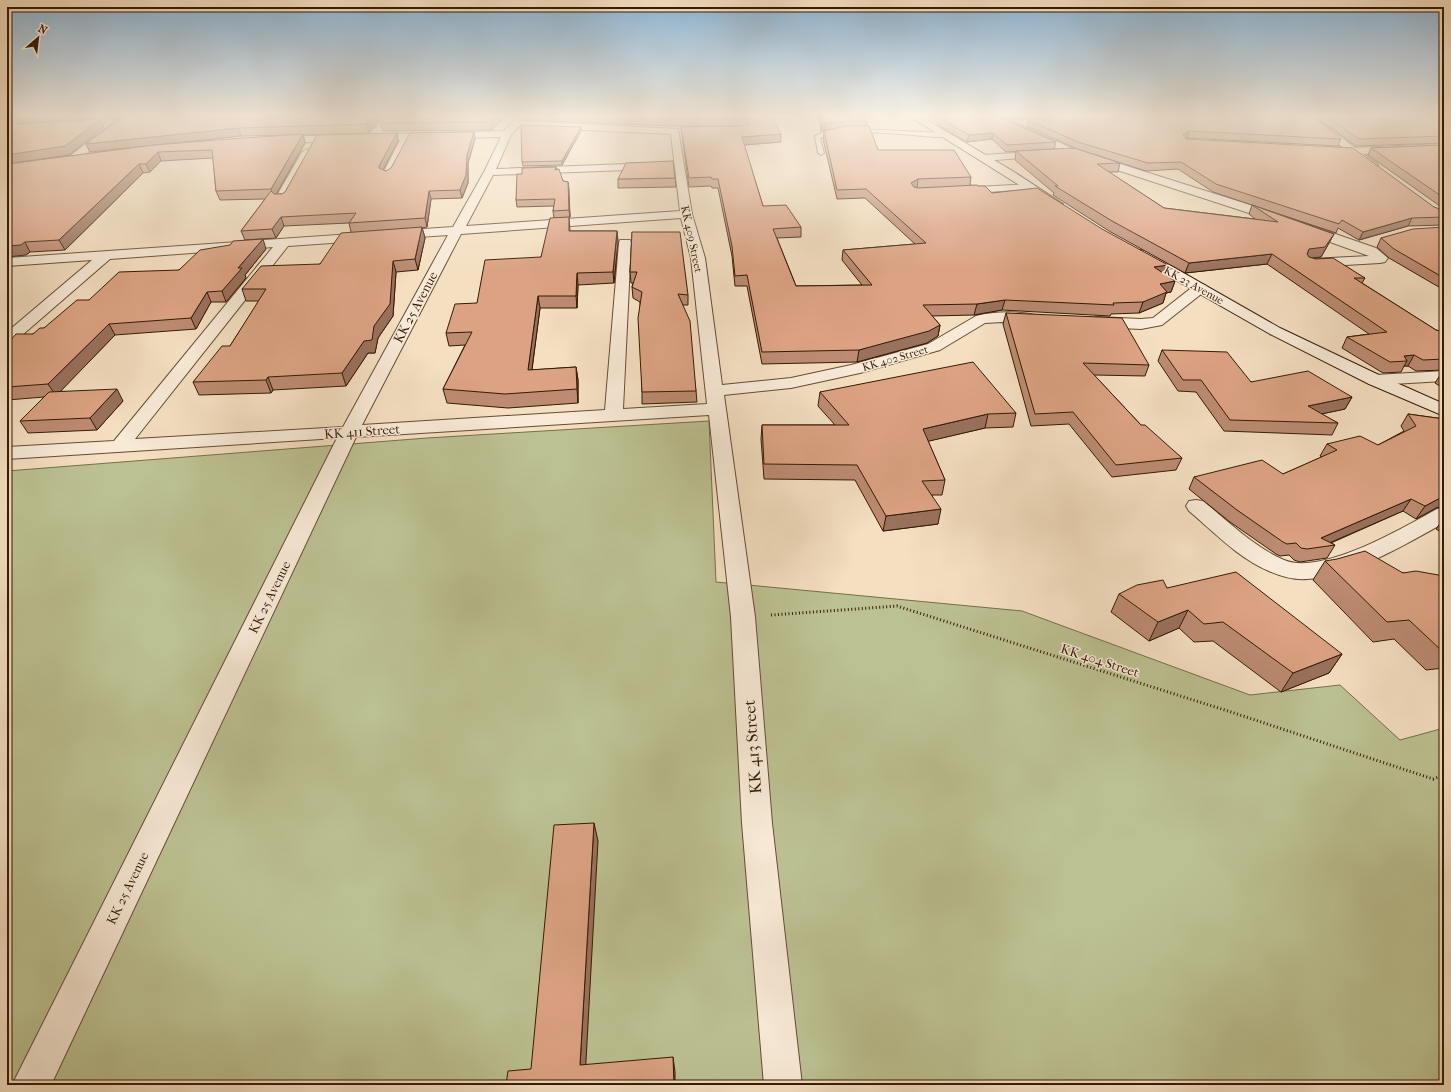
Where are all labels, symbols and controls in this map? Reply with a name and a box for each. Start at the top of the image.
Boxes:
north arrow [18,18,58,58]
text: N [36,22,50,38]
street label: KK 409 Street [678,204,705,274]
street label: KK 23 Avenue [1162,264,1226,307]
street label: KK 25 Avenue [390,268,441,346]
street label: KK 402 Street [861,343,930,374]
street label: KK 411 Street [324,421,401,442]
street label: KK 25 Avenue [245,558,294,636]
street label: KK 404 Street [1059,641,1141,680]
street label: KK 413 Street [740,699,765,795]
street label: KK 25 Avenue [103,849,152,927]

